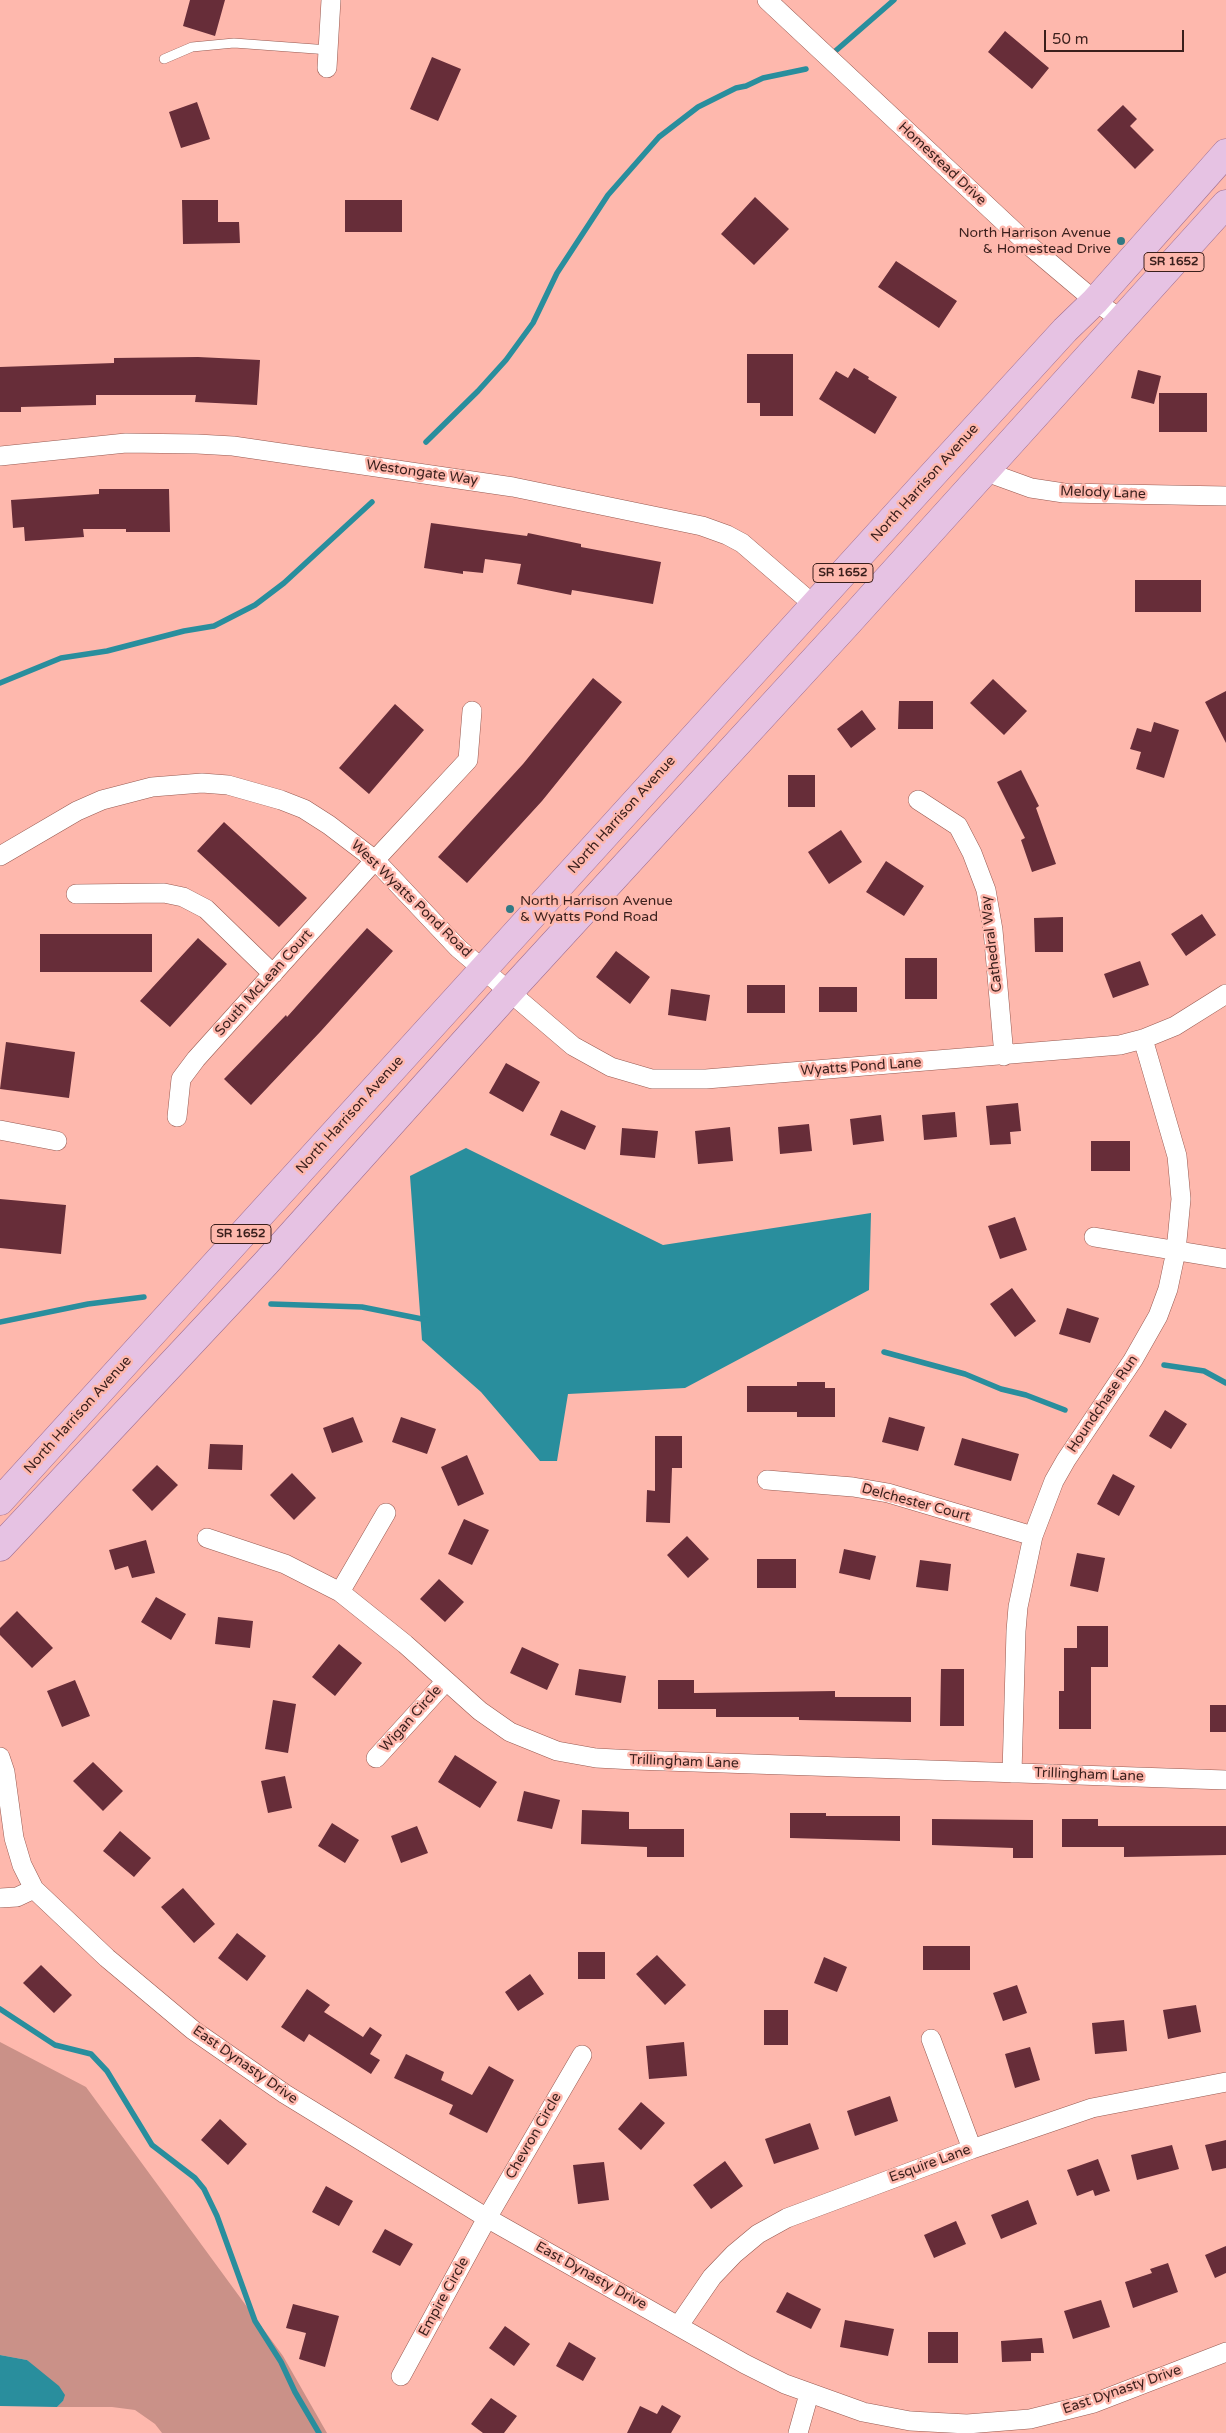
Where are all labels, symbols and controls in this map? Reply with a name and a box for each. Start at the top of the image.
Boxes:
scale bar [1046,20,1186,52]
text: 50 m [1052,30,1089,48]
street label: Homestead Drive [894,119,990,209]
place label: North Harrison Avenue & Homestead Drive [958,225,1111,258]
marker: North Harrison Avenue & Homestead Drive [1115,235,1127,247]
road number: SR 1652 [1144,252,1204,272]
street label: North Harrison Avenue [868,421,982,545]
street label: Westongate Way [365,457,479,489]
street label: Melody Lane [1060,483,1146,503]
road number: SR 1652 [813,564,873,582]
street label: North Harrison Avenue [565,753,679,877]
street label: West Wyatts Pond Road [347,837,475,961]
place label: North Harrison Avenue & Wyatts Pond Road [520,893,673,926]
street label: Cathedral Way [978,895,1006,993]
marker: North Harrison Avenue & Wyatts Pond Road [504,903,516,915]
street label: South McLean Court [212,926,316,1040]
street label: North Harrison Avenue [293,1053,407,1177]
street label: Wyatts Pond Lane [800,1054,922,1080]
road number: SR 1652 [211,1224,271,1244]
street label: Houndchase Run [1064,1352,1142,1456]
street label: North Harrison Avenue [21,1353,135,1477]
street label: Delchester Court [860,1480,972,1526]
street label: Wigan Circle [377,1682,445,1756]
street label: Trillingham Lane [629,1752,739,1772]
street label: Trillingham Lane [1034,1765,1144,1785]
street label: East Dynasty Drive [189,2022,301,2108]
street label: Chevron Circle [503,2090,565,2182]
street label: Esquire Lane [887,2141,973,2187]
street label: East Dynasty Drive [533,2239,649,2313]
street label: Empire Circle [415,2254,473,2340]
street label: East Dynasty Drive [1060,2362,1184,2418]

